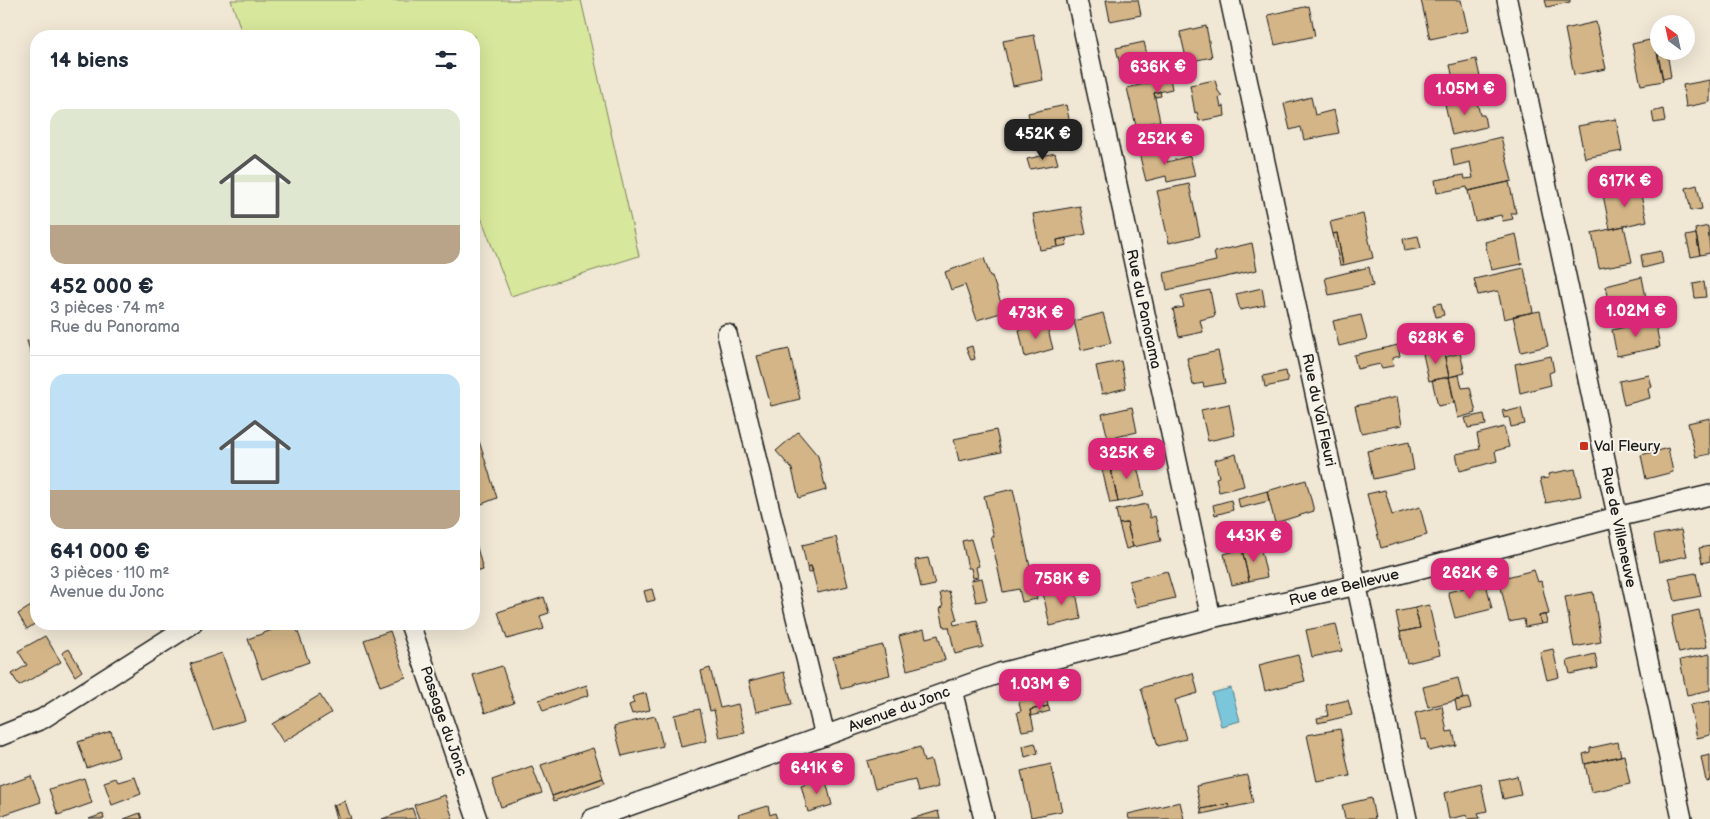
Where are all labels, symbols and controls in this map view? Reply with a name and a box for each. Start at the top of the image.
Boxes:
north arrow [1650,15,1695,60]
map controls [1650,15,1695,60]
icon: filters [432,46,460,74]
text: 14 biens [50,48,129,73]
pin: 636K € [1117,52,1199,94]
text: 636K € [1130,58,1186,77]
pin: 1.05M € [1419,74,1511,116]
text: 1.05M € [1435,80,1495,99]
pin: 452K € [1002,119,1084,161]
pin: 252K € [1124,124,1206,166]
text: 452K € [1015,125,1071,144]
text: 252K € [1137,130,1193,149]
icon: home [210,141,300,231]
pin: 617K € [1584,166,1666,208]
text: 617K € [1599,172,1651,191]
street label: Rue du Panorama [1122,248,1165,371]
text: 452 000 € [50,274,154,299]
pin: 1.02M € [1590,296,1682,338]
pin: 473K € [995,298,1077,340]
text: 3 pièces · 74 m² [50,299,165,318]
text: 1.02M € [1606,302,1666,321]
text: 473K € [1009,304,1063,323]
text: Rue du Panorama [50,318,180,337]
pin: 628K € [1395,322,1477,365]
text: 628K € [1408,329,1464,348]
street label: Rue du Val Fleuri [1297,352,1340,468]
icon: home [210,407,300,497]
place label: Val Fleury [1594,437,1661,456]
pin: 325K € [1086,438,1168,480]
marker: Val Fleury [1578,440,1590,452]
text: 325K € [1099,444,1155,463]
street label: Rue de Villeneuve [1596,465,1641,589]
pin: 443K € [1213,520,1295,563]
text: 443K € [1226,527,1282,546]
text: 641 000 € [50,539,150,564]
pin: 262K € [1429,558,1511,600]
text: 3 pièces · 110 m² [50,564,169,583]
pin: 758K € [1021,564,1103,606]
text: 262K € [1442,564,1498,583]
street label: Rue de Bellevue [1287,565,1401,610]
text: 758K € [1035,570,1089,589]
text: Avenue du Jonc [50,583,164,602]
street label: Passage du Jonc [416,664,471,779]
pin: 1.03M € [994,668,1086,711]
text: 1.03M € [1010,675,1070,694]
street label: Avenue du Jonc [846,682,953,737]
pin: 641K € [776,752,858,795]
text: 641K € [791,759,843,778]

